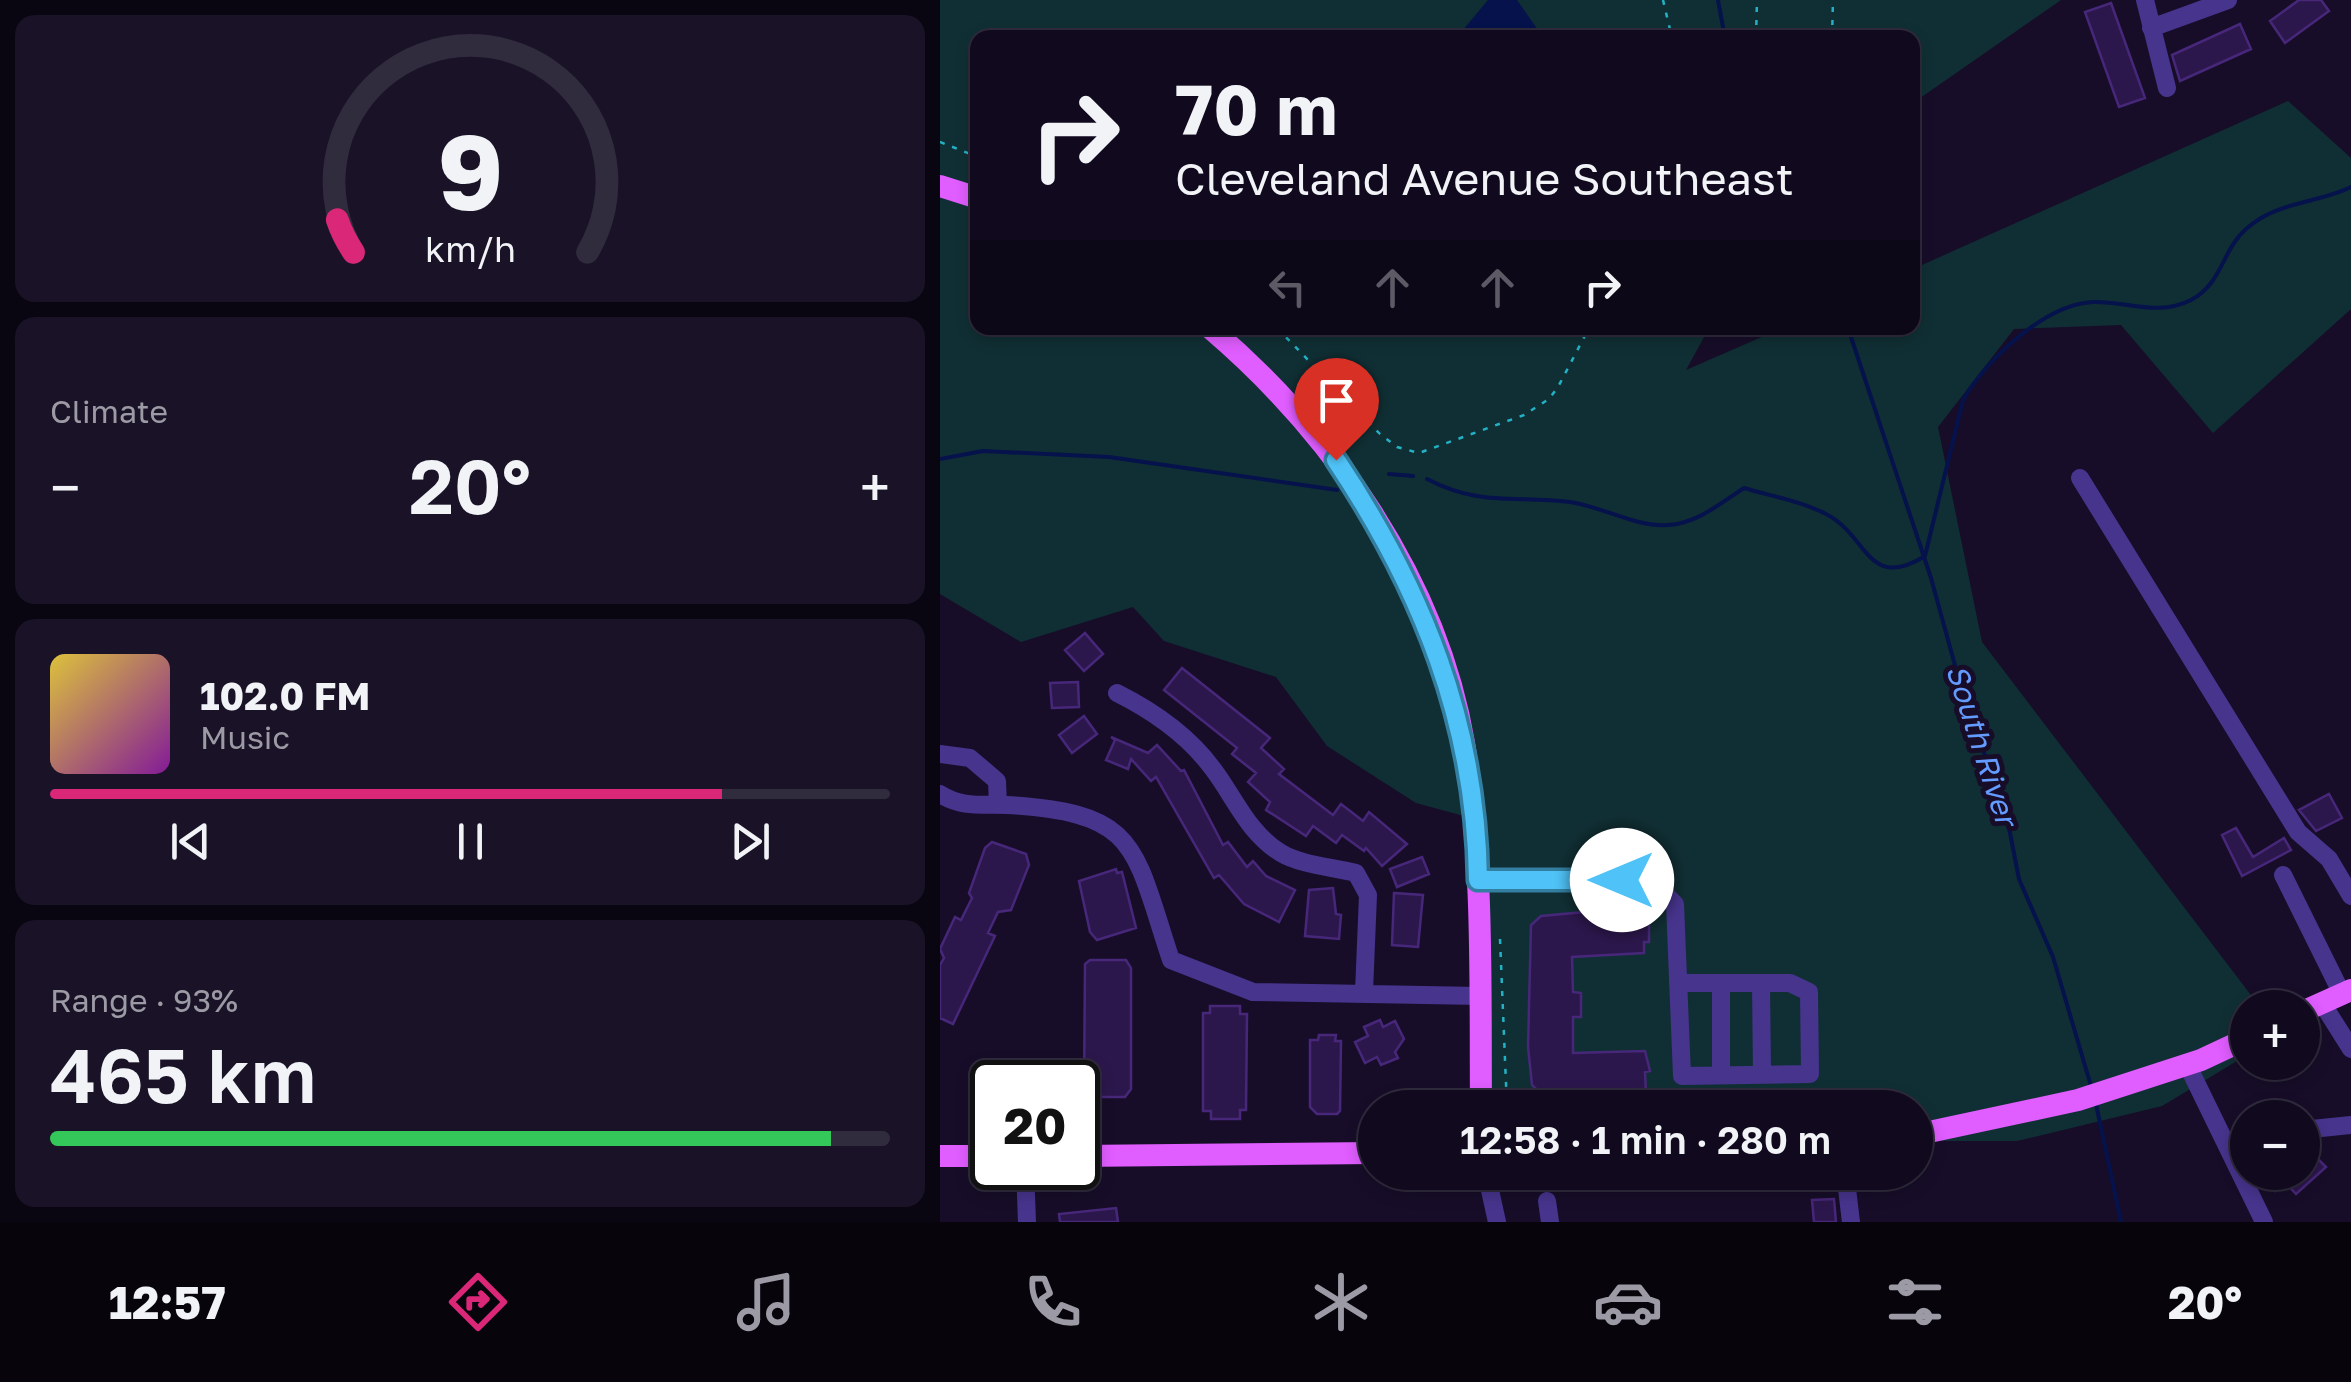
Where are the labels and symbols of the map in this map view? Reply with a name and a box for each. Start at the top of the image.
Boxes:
pin [1294,358,1379,461]
water label: South River [1939,660,2026,834]
position arrow [1570,828,1674,932]
speed limit sign: 20 [970,1060,1100,1190]

